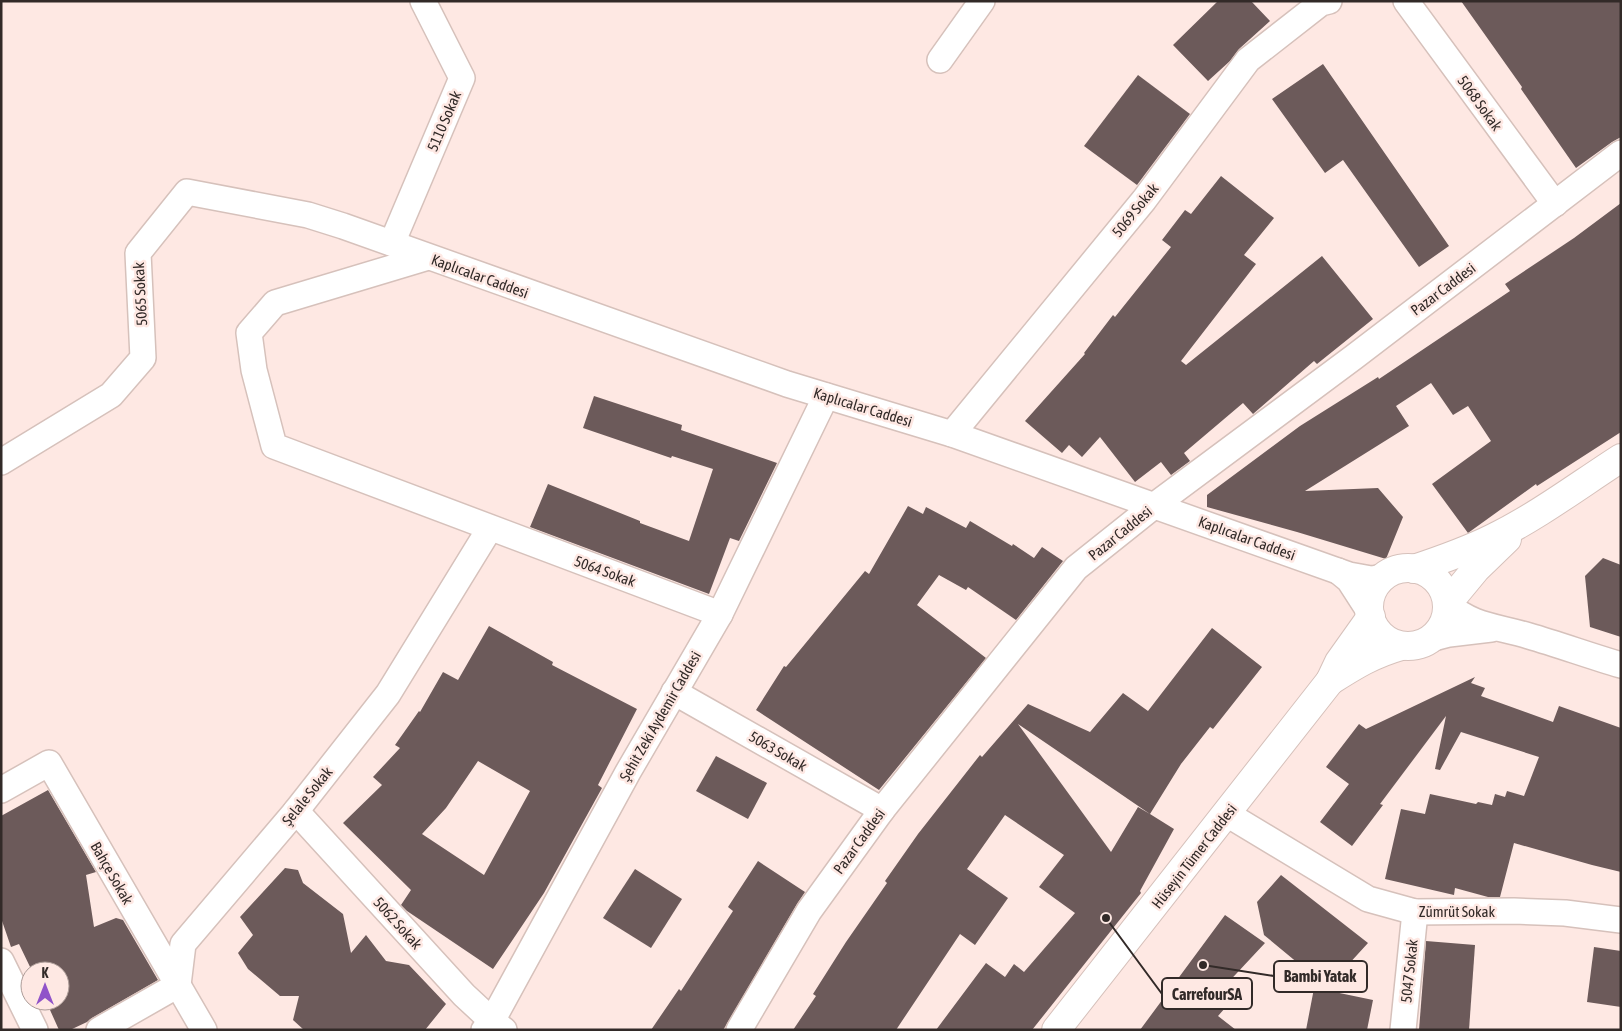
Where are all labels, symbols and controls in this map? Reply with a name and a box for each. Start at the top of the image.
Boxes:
street label: 5068 Sokak [1454,72,1506,134]
street label: 5110 Sokak [424,88,464,154]
street label: 5069 Sokak [1108,180,1162,240]
street label: Kaplıcalar Caddesi [429,251,531,301]
street label: Pazar Caddesi [1407,259,1479,319]
street label: 5065 Sokak [130,261,150,326]
street label: Kaplıcalar Caddesi [812,384,914,430]
street label: Pazar Caddesi [1085,502,1155,564]
street label: Kaplıcalar Caddesi [1196,513,1298,563]
street label: 5064 Sokak [572,552,638,590]
street label: Şehit Zeki Aydemir Caddesi [616,648,704,784]
street label: 5063 Sokak [746,728,810,775]
street label: Şelale Sokak [278,763,336,829]
street label: Hüseyin Tümer Caddesi [1148,801,1240,911]
street label: Pazar Caddesi [830,805,888,877]
street label: Bahçe Sokak [87,839,137,908]
street label: 5062 Sokak [370,894,426,953]
street label: Zümrüt Sokak [1419,903,1496,920]
street label: 5047 Sokak [1397,938,1421,1004]
north arrow [20,961,70,1011]
callout: Bambi Yatak [1274,961,1367,992]
text: K [42,965,49,981]
text: Bambi Yatak [1284,967,1357,985]
callout: CarrefourSA [1162,978,1252,1009]
text: CarrefourSA [1172,985,1242,1003]

